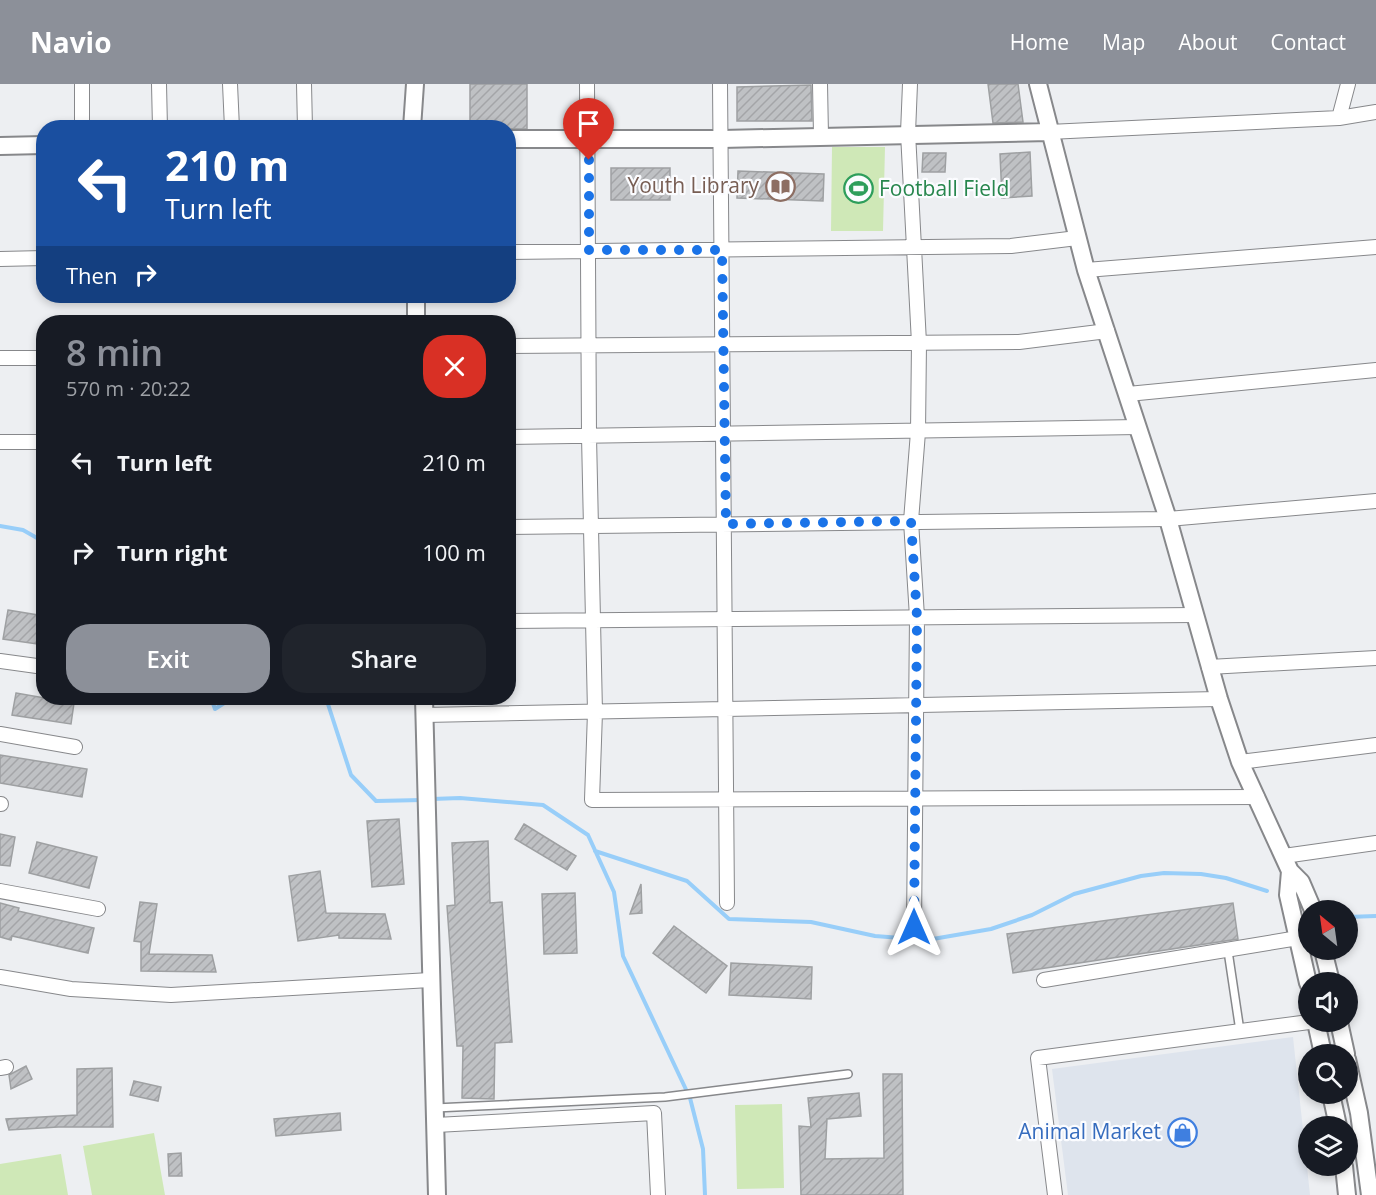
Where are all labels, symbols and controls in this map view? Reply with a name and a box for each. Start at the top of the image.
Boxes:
text: Navio [30,23,111,61]
text: Home [1010,28,1069,56]
text: Map [1102,28,1145,56]
text: About [1178,28,1238,56]
text: Contact [1271,28,1346,56]
pin [563,98,614,160]
icon: arrive [572,107,605,140]
text: 210 m [165,136,289,193]
icon: left [66,144,144,222]
library icon: Youth Library [764,170,796,202]
place label: Youth Library [627,171,759,199]
sports icon: Football Field [842,173,874,205]
place label: Football Field [879,174,1009,202]
text: Turn left [165,190,272,227]
icon: right [129,258,162,291]
text: Then [66,260,117,290]
text: 8 min [66,328,163,377]
button: close [423,335,486,398]
text: 570 m · 20:22 [66,375,191,402]
icon: left [66,446,99,479]
text: Turn left [117,447,212,477]
text: 210 m [422,447,486,477]
icon: right [66,536,99,569]
text: Turn right [117,537,228,567]
text: 100 m [422,537,486,567]
button: Exit [66,624,270,693]
button: Share [282,624,486,693]
position arrow [882,895,946,959]
north arrow [1298,900,1358,960]
map controls [1298,900,1358,1176]
button: sound [1298,972,1358,1032]
button: search [1298,1044,1358,1104]
shop icon: Animal Market [1166,1116,1198,1148]
button: layers [1298,1116,1358,1176]
place label: Animal Market [1018,1117,1161,1145]

